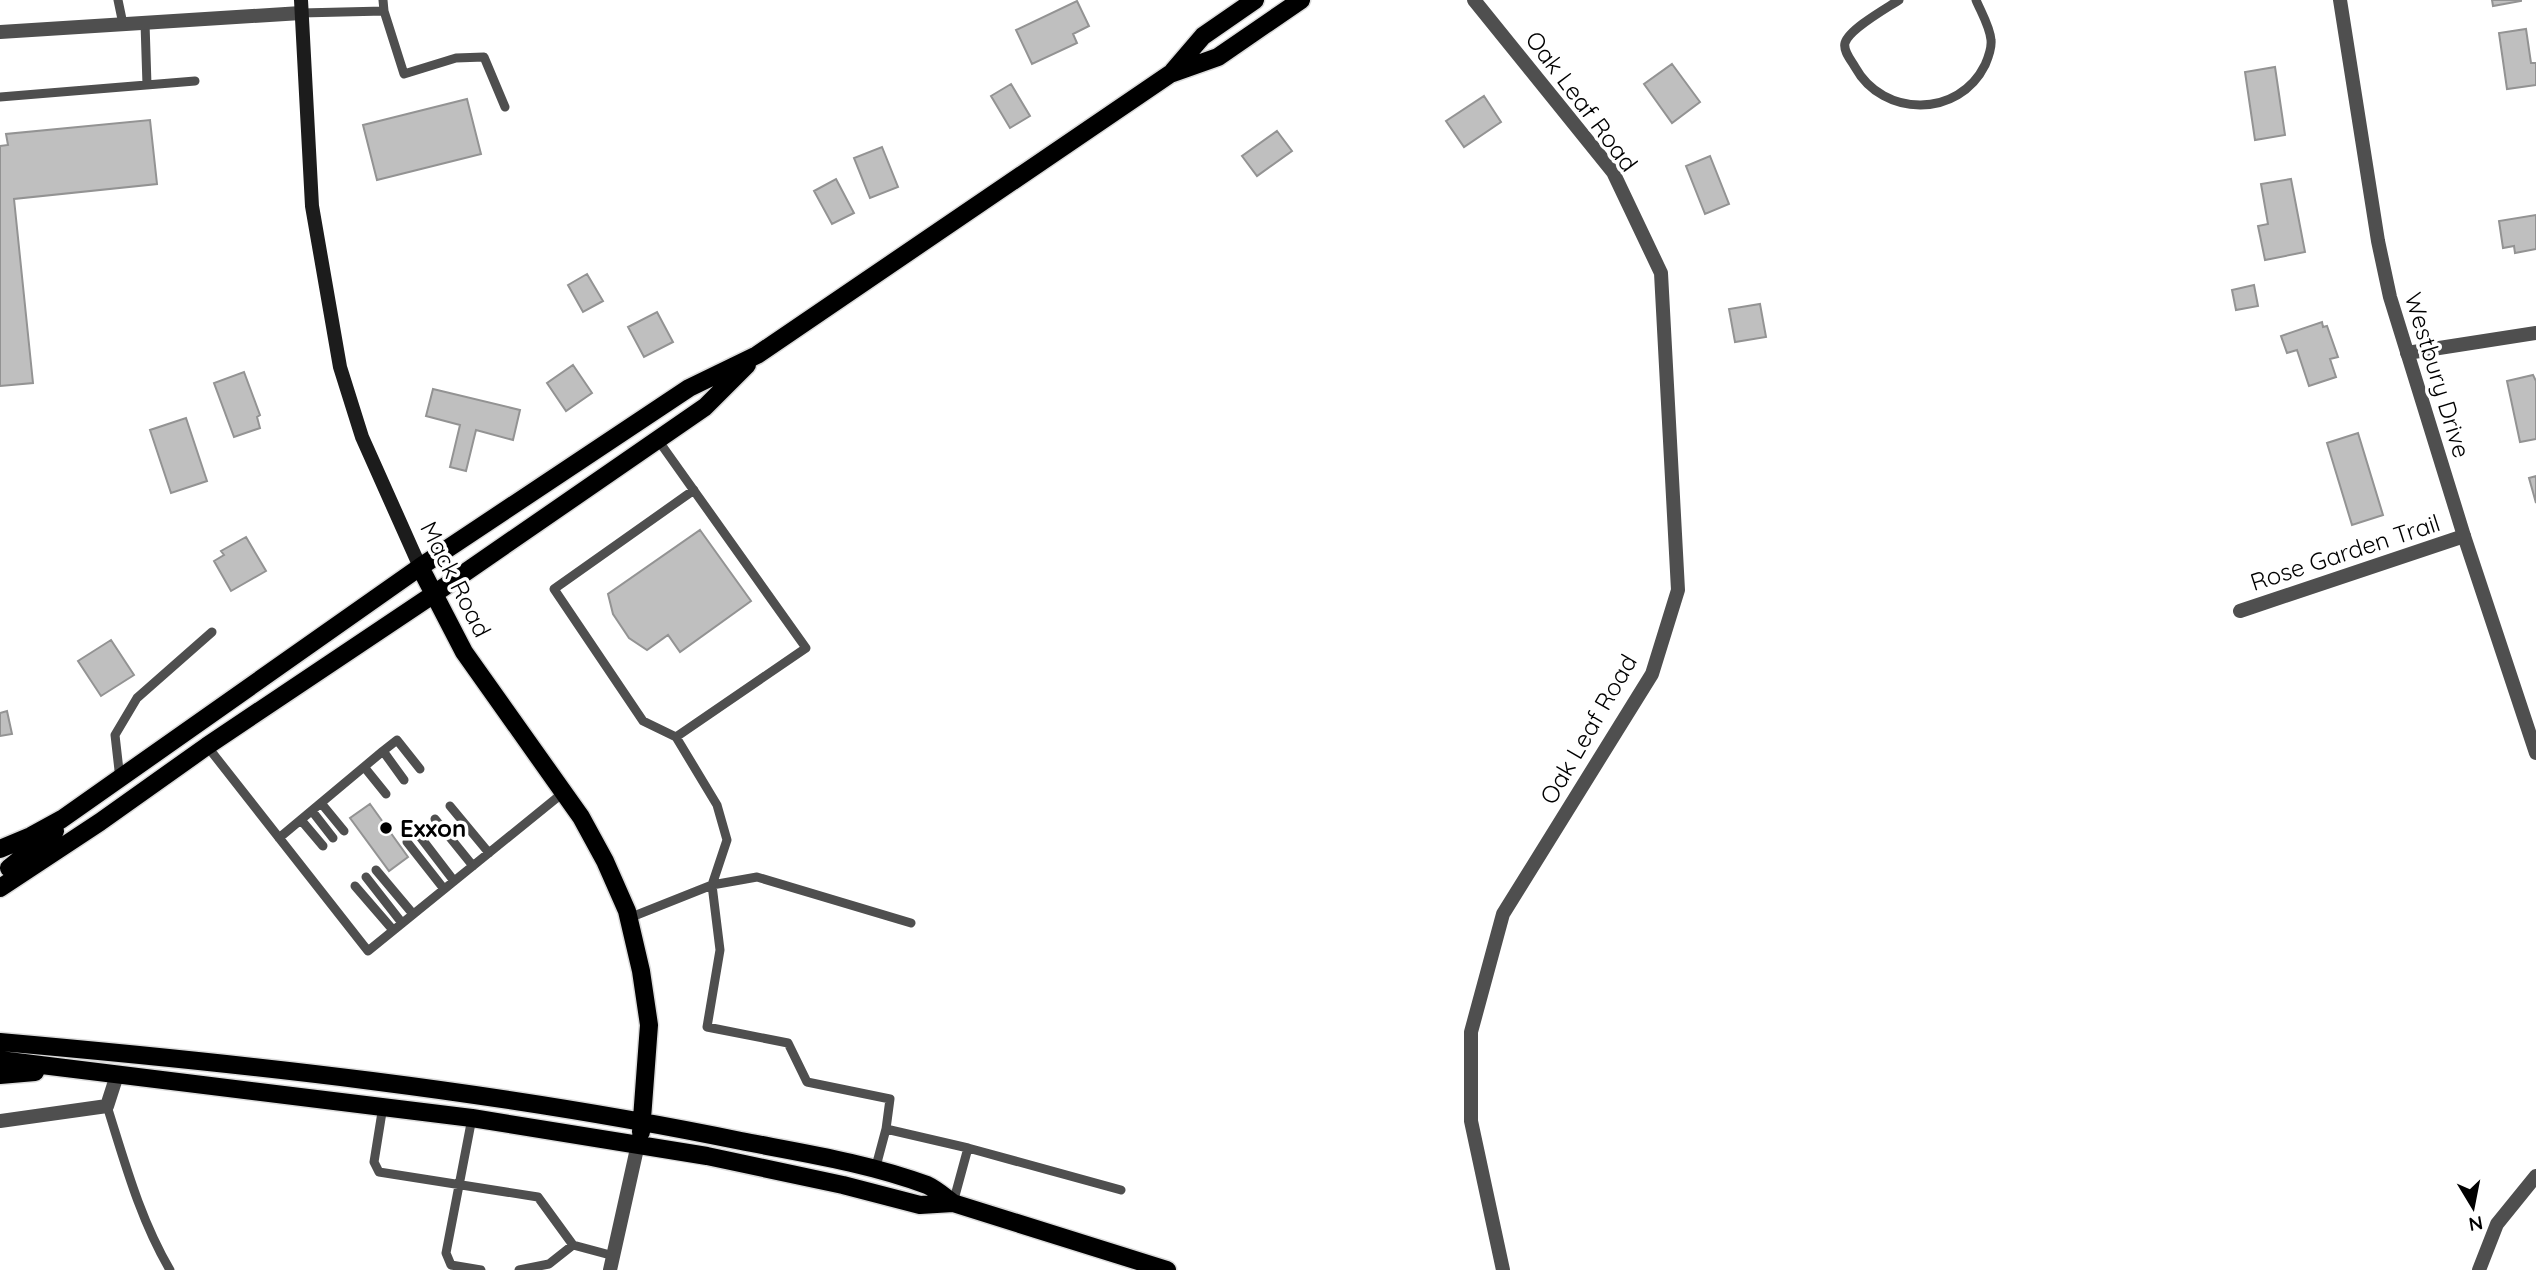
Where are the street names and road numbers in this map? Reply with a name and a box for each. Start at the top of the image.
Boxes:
street label: Oak Leaf Road [1519,25,1645,177]
street label: Westbury Drive [2399,289,2477,461]
street label: Rose Garden Trail [2246,507,2444,597]
street label: Mack Road [414,516,498,642]
street label: Oak Leaf Road [1533,649,1643,809]

